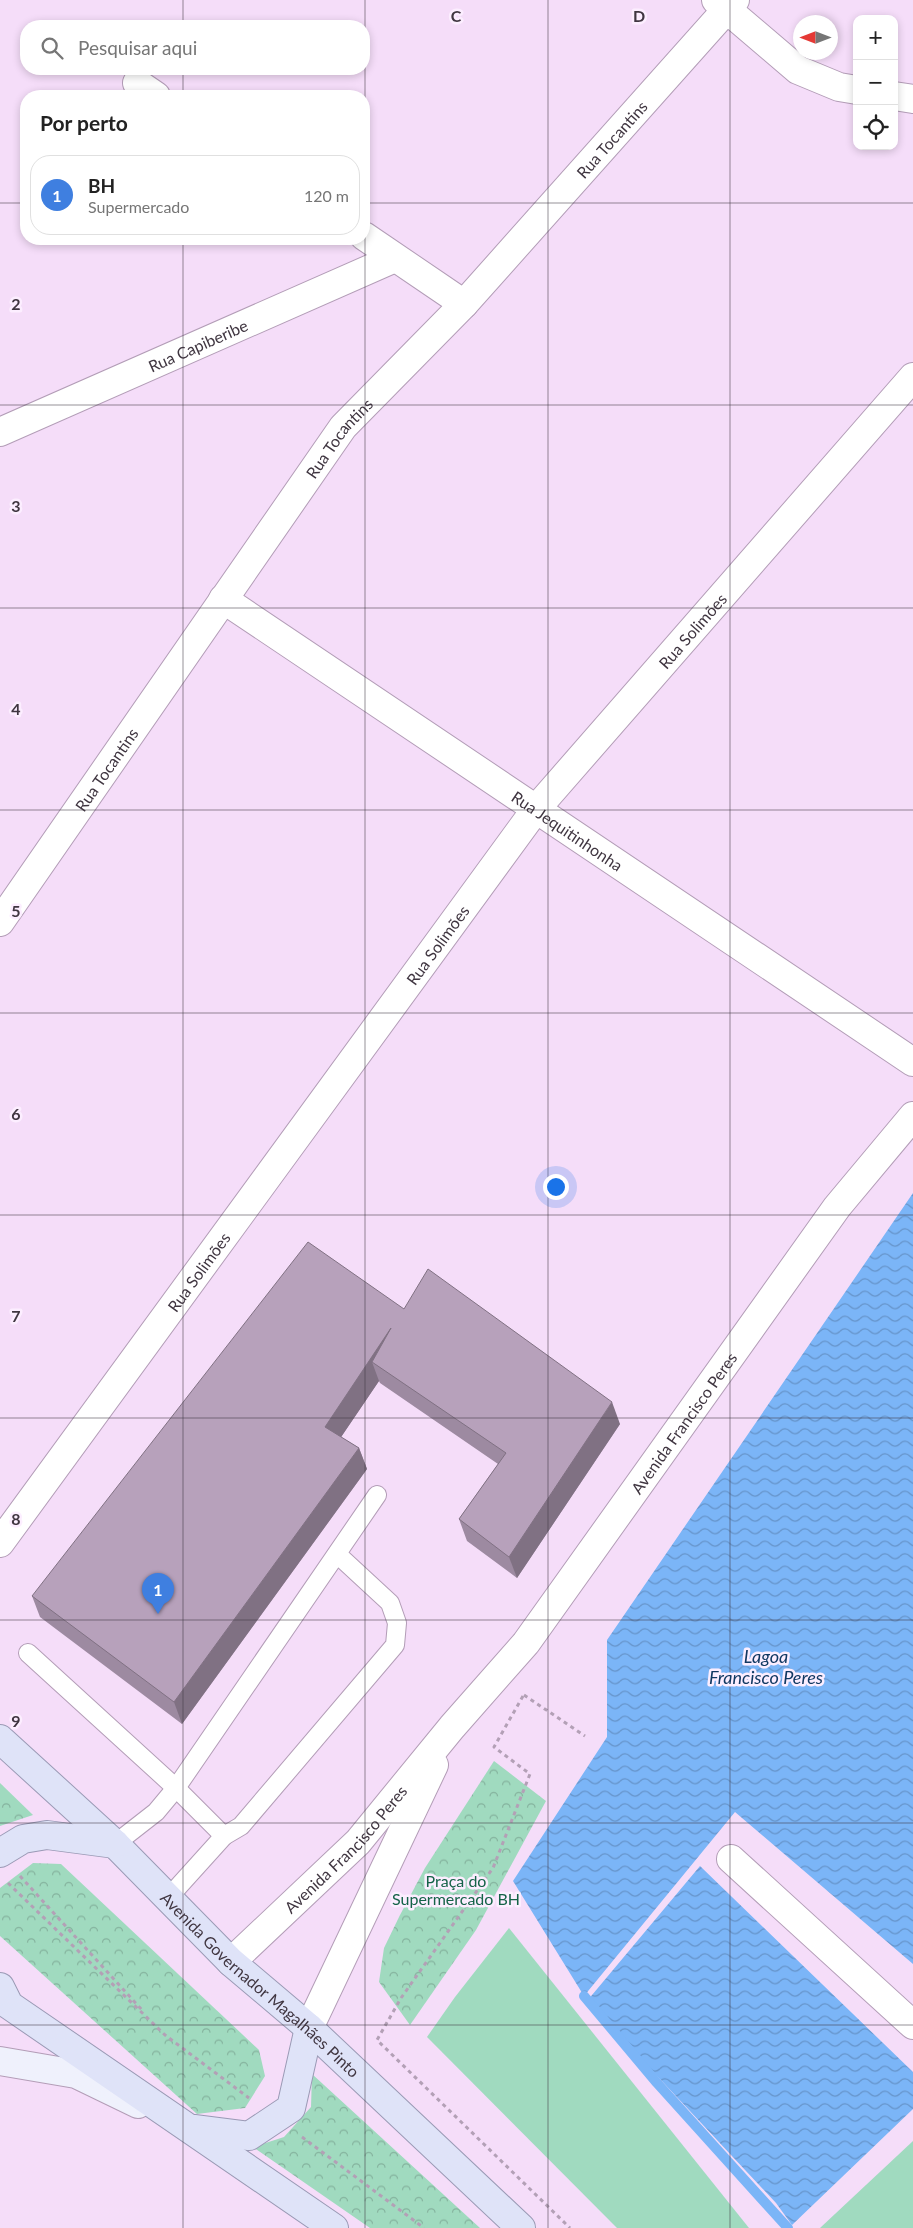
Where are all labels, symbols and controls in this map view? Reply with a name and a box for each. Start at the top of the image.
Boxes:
text: C [451,6,462,25]
text: D [633,6,645,25]
north arrow [793,15,838,60]
map controls [853,15,898,150]
button: + [853,15,898,60]
search box [20,20,370,75]
icon: search [38,34,66,62]
text: Pesquisar aqui [78,36,197,59]
button: − [853,60,898,105]
street label: Rua Tocantins [572,96,651,181]
button: locate [853,105,898,150]
text: Por perto [40,110,128,135]
text: BH [88,174,115,197]
text: 1 [52,186,62,205]
text: 120 m [304,186,349,205]
text: Supermercado [88,197,189,216]
text: 2 [11,294,21,313]
street label: Rua Capiberibe [145,315,250,375]
street label: Rua Tocantins [301,394,376,481]
text: 3 [11,496,21,515]
street label: Rua Solimões [654,589,730,672]
text: 4 [11,699,21,718]
street label: Rua Tocantins [71,724,141,814]
street label: Rua Jequitinhonha [509,786,627,874]
text: 5 [11,901,21,920]
street label: Rua Solimões [402,901,472,988]
text: 6 [11,1104,21,1123]
your location [543,1174,569,1200]
street label: Rua Solimões [163,1228,233,1315]
text: 7 [11,1306,21,1325]
street label: Avenida Francisco Peres [626,1348,740,1497]
text: 8 [11,1509,21,1528]
pin: 1 [142,1573,174,1614]
water label: Lagoa Francisco Peres [709,1645,823,1688]
text: 9 [11,1711,21,1730]
street label: Avenida Francisco Peres [280,1781,410,1916]
park label: Praça do Supermercado BH [392,1871,520,1908]
street label: Avenida Governador Magalhães Pinto [158,1887,364,2081]

